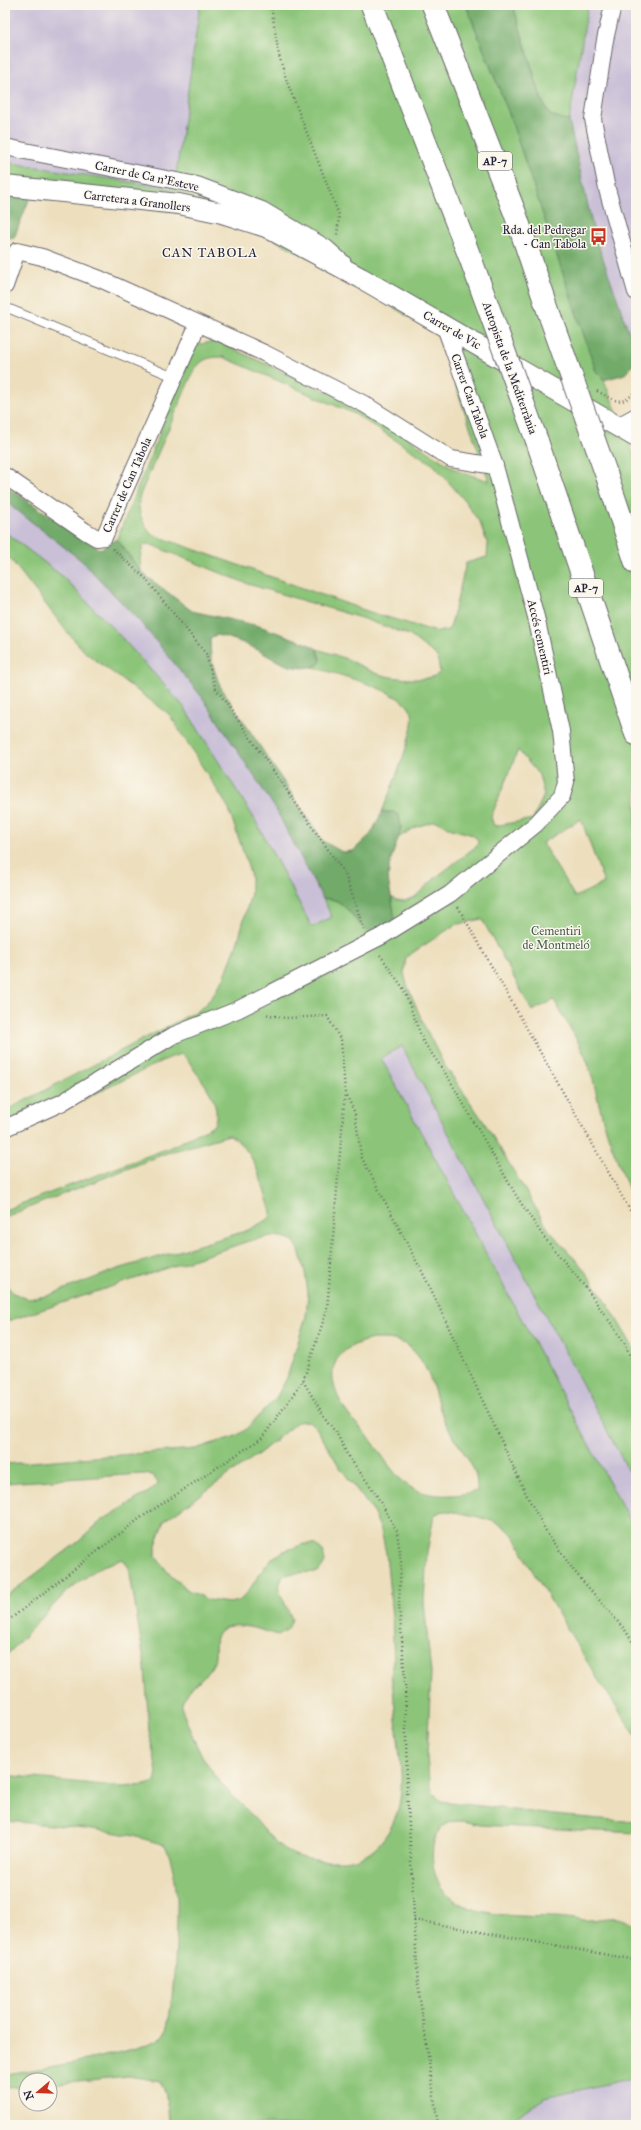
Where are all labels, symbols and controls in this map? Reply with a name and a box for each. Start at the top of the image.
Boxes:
road number: AP-7 [478,152,512,170]
street label: Carrer de Ca n'Esteve [94,158,200,194]
street label: Carretera a Granollers [83,188,191,214]
place label: Rda. del Pedregar - Can Tabola [502,223,587,251]
bus stop icon: Rda. del Pedregar - Can Tabola [589,227,609,247]
district label: CAN TABOLA [162,245,258,261]
street label: Autopista de la Mediterrània [479,299,541,437]
street label: Carrer de Vic [421,308,483,352]
street label: Carrer Can Tabola [448,352,492,441]
street label: Carrer de Can Tabola [100,434,155,535]
road number: AP-7 [569,579,603,597]
street label: Accés cementiri [524,597,556,677]
park label: Cementiri de Montmeló [522,924,590,952]
north arrow [18,2072,58,2112]
text: N [21,2088,37,2102]

